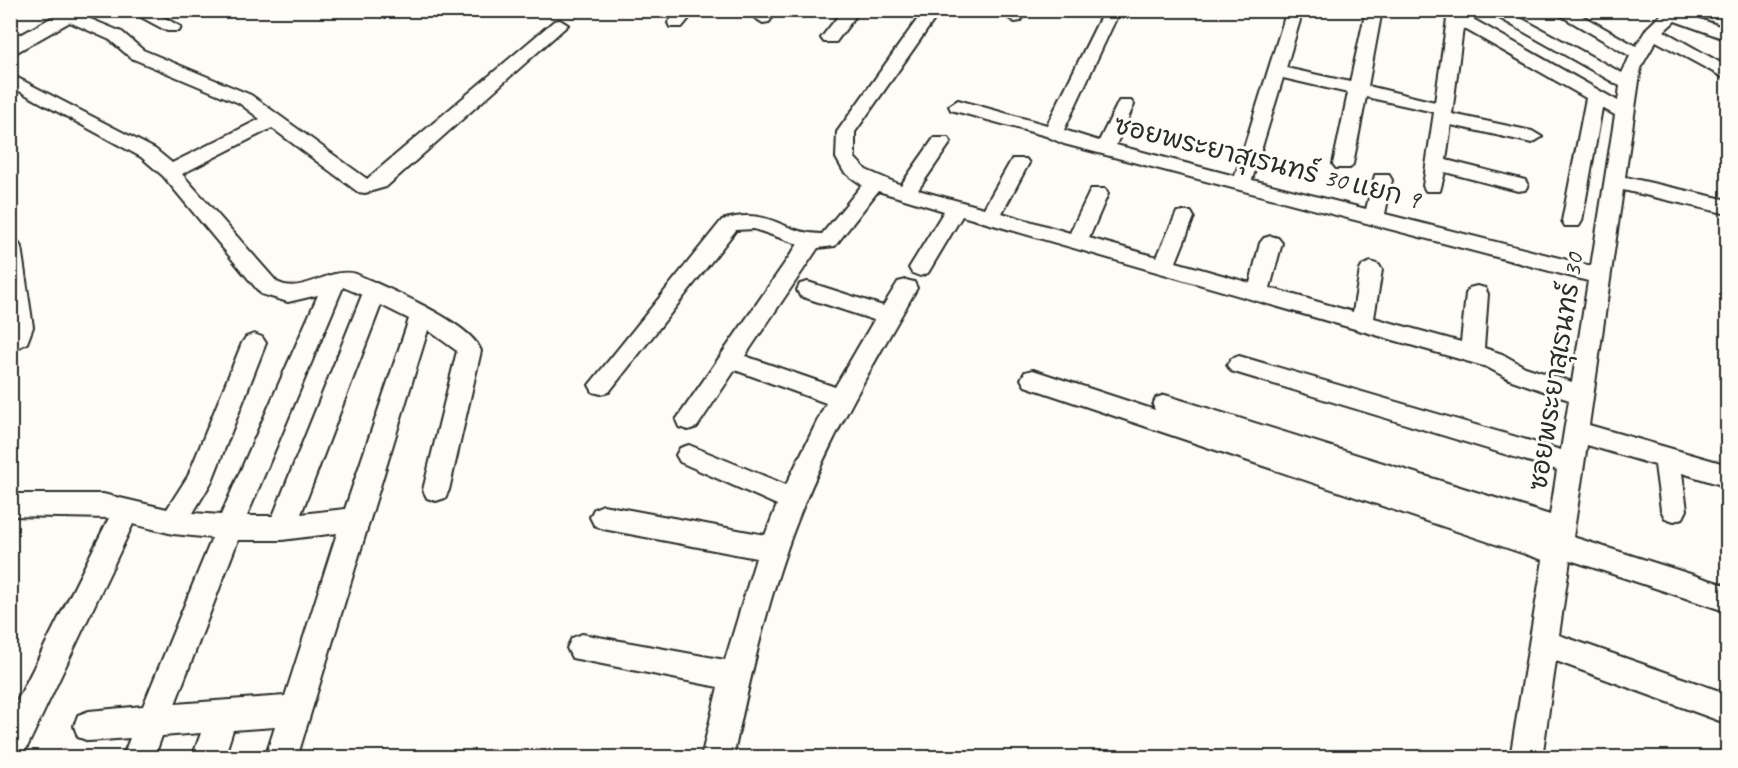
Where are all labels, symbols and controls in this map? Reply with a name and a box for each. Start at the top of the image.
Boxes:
street label: ซอยพระยาสุเรนทร์ 30 แยก 9 [1110,108,1426,219]
street label: ซอยพระยาสุเรนทร์ 30 [1521,249,1593,493]

